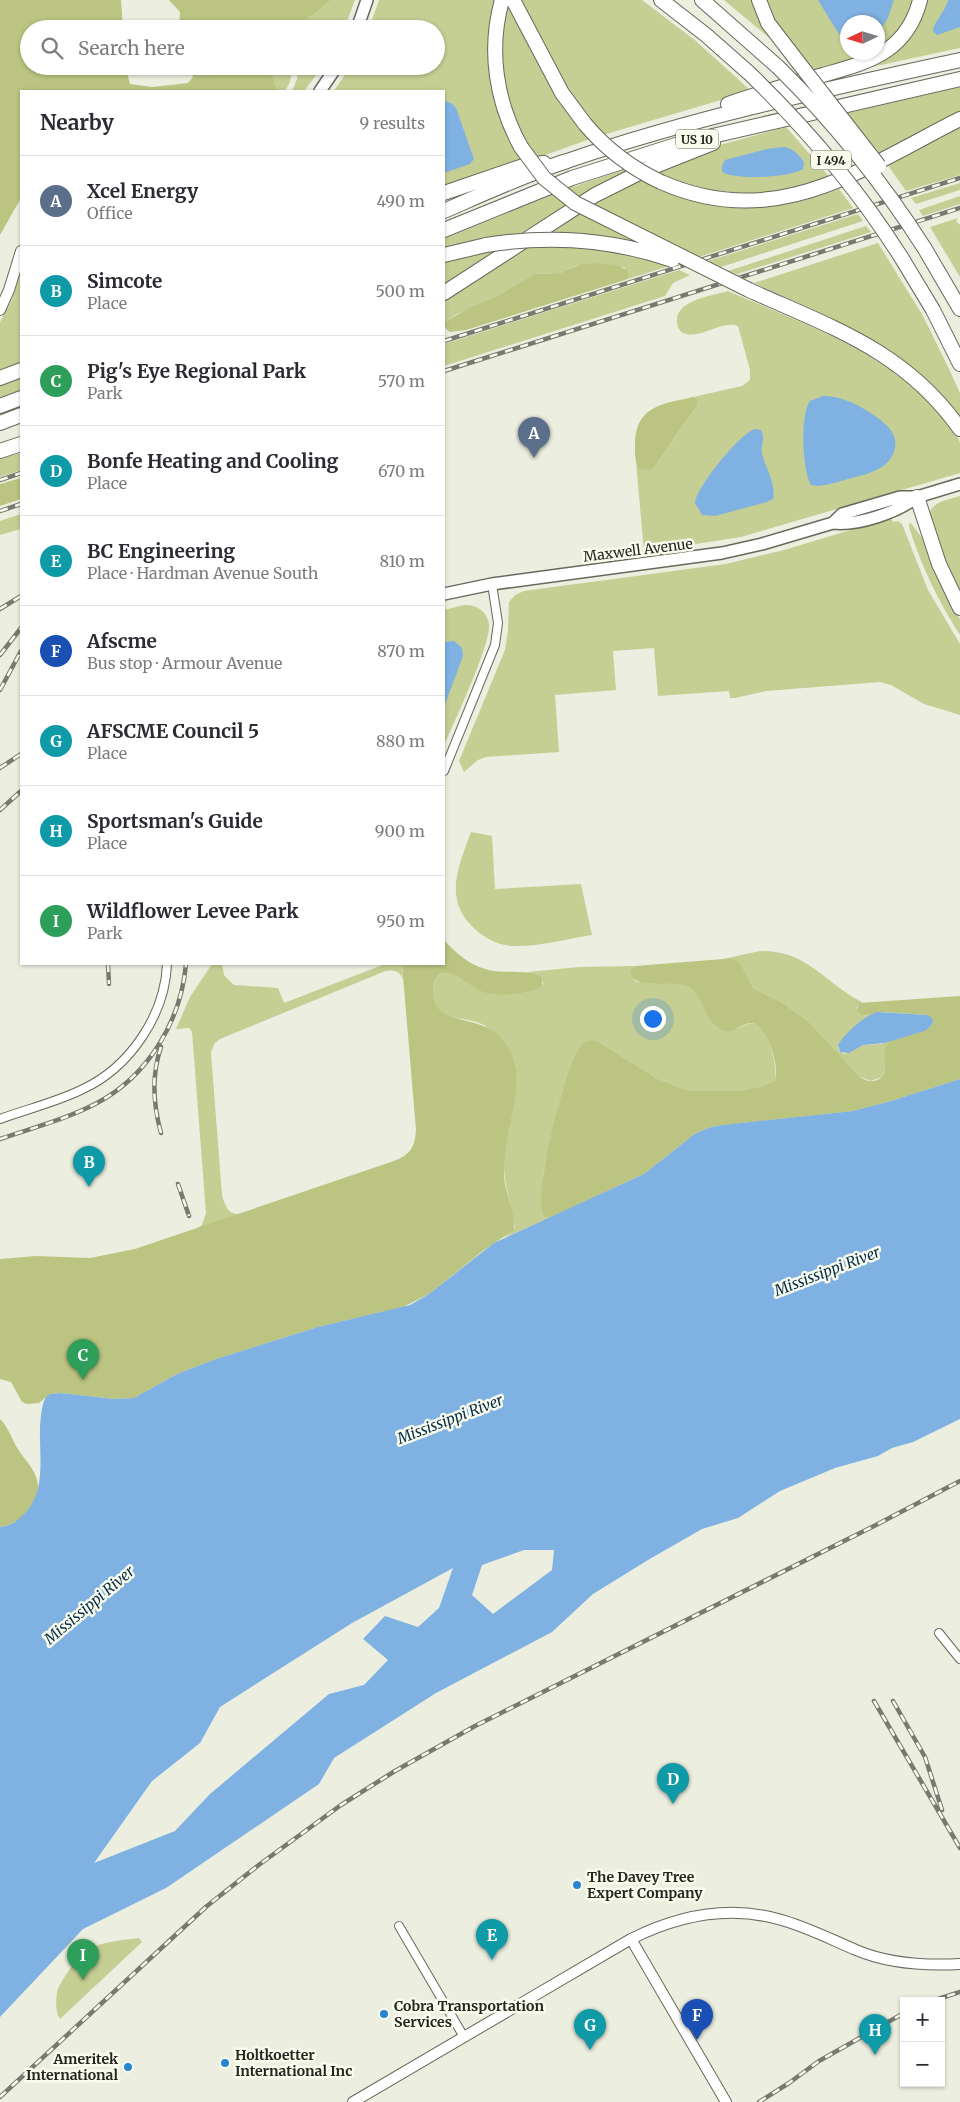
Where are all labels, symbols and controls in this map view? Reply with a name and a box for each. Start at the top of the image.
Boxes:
north arrow [840,15,885,60]
search box [20,20,445,75]
icon: search [38,34,66,62]
text: Search here [78,36,185,60]
text: Nearby [40,109,114,136]
text: 9 results [360,113,425,133]
road number: US 10 [676,130,718,148]
road number: I 494 [811,150,851,170]
text: Xcel Energy [87,179,198,203]
text: A [50,191,62,211]
text: 490 m [376,191,425,211]
text: Office [87,203,133,223]
text: Simcote [87,269,162,293]
text: B [50,281,62,301]
text: 500 m [375,281,425,301]
text: Place [87,293,127,313]
text: Pig's Eye Regional Park [87,359,306,383]
text: C [51,371,61,391]
text: 570 m [378,371,425,391]
text: Park [87,383,123,403]
pin: A [518,417,550,458]
text: Bonfe Heating and Cooling [87,449,339,473]
text: D [50,461,62,481]
text: 670 m [378,461,425,481]
text: Place [87,473,127,493]
street label: Maxwell Avenue [582,534,694,566]
text: BC Engineering [87,539,235,563]
text: E [51,551,61,571]
text: 810 m [379,551,425,571]
text: Place · Hardman Avenue South [87,563,318,583]
text: Afscme [87,629,157,653]
text: F [51,641,61,661]
text: 870 m [377,641,425,661]
text: Bus stop · Armour Avenue [87,653,282,673]
text: AFSCME Council 5 [87,719,259,743]
text: G [50,731,62,751]
text: 880 m [376,731,425,751]
text: Place [87,743,127,763]
text: Sportsman's Guide [87,809,263,833]
text: H [49,821,63,841]
text: 900 m [375,821,425,841]
text: Place [87,833,127,853]
text: Wildflower Levee Park [87,899,298,923]
text: I [53,911,59,931]
text: 950 m [377,911,425,931]
text: Park [87,923,123,943]
your location [640,1006,666,1032]
pin: B [73,1146,105,1187]
water label: Mississippi River [770,1242,884,1300]
pin: C [67,1339,99,1380]
water label: Mississippi River [393,1390,507,1448]
water label: Mississippi River [39,1561,139,1649]
pin: D [657,1763,689,1804]
place label: The Davey Tree Expert Company [587,1868,703,1902]
marker: The Davey Tree Expert Company [571,1879,583,1891]
pin: E [476,1919,508,1960]
pin: I [67,1939,99,1980]
place label: Cobra Transportation Services [394,1997,544,2031]
map controls [900,1997,945,2087]
button: + [900,1997,945,2042]
pin: F [681,1999,713,2040]
marker: Cobra Transportation Services [378,2008,390,2020]
pin: G [574,2009,606,2050]
pin: H [859,2014,891,2055]
button: − [900,2042,945,2087]
place label: Holtkoetter International Inc [235,2046,352,2080]
place label: Ameritek International [26,2050,119,2084]
marker: Holtkoetter International Inc [219,2057,231,2069]
marker: Ameritek International [122,2061,134,2073]

